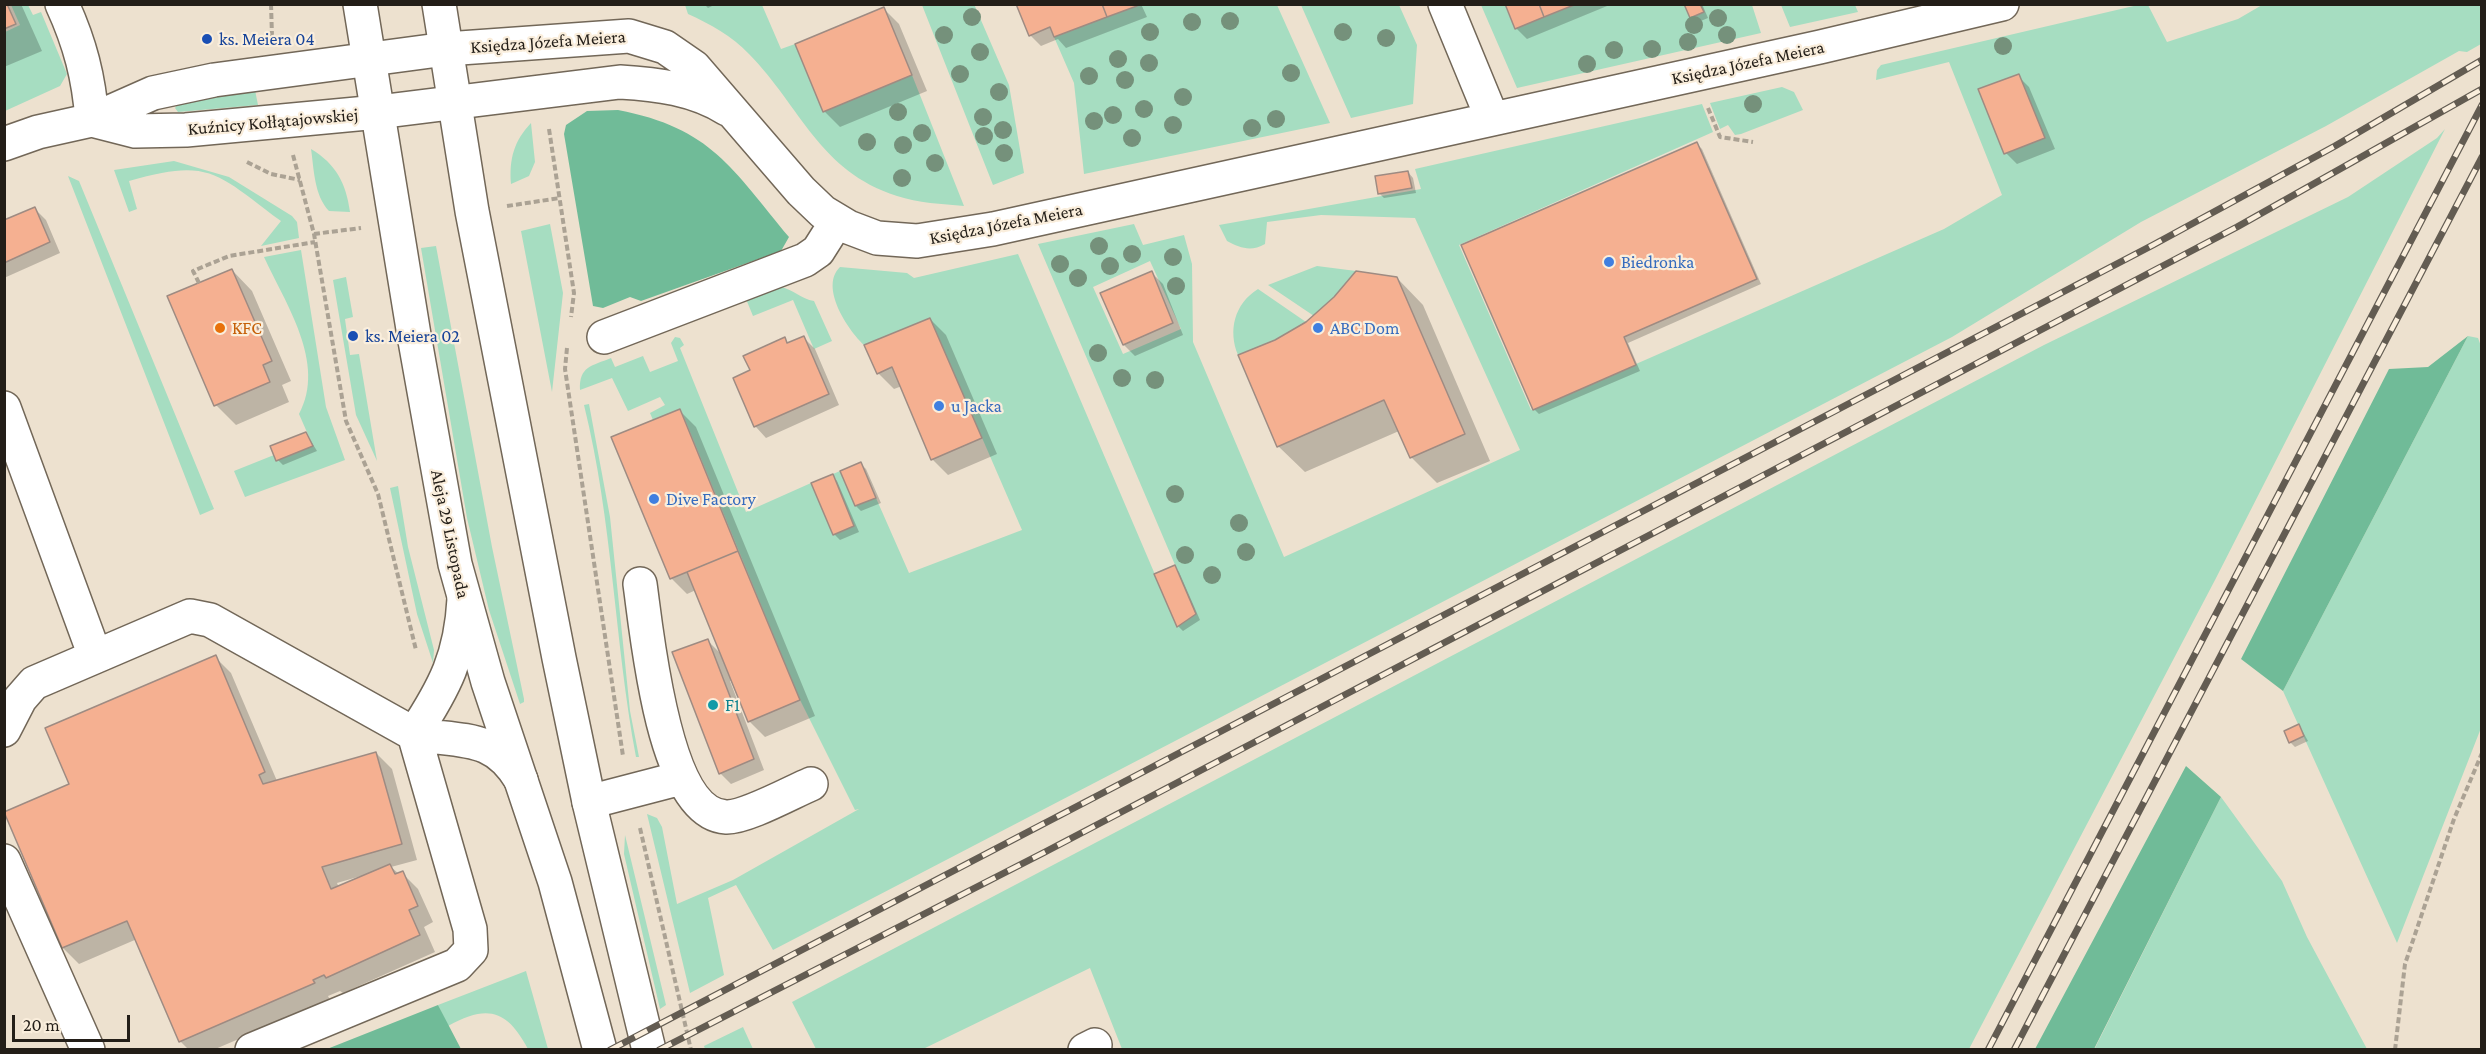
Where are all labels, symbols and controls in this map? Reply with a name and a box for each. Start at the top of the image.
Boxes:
street label: Księdza Józefa Meiera [470,26,626,58]
place label: ks. Meiera 04 [219,28,315,50]
marker: ks. Meiera 04 [200,32,214,46]
street label: Księdza Józefa Meiera [1670,36,1826,90]
street label: Kuźnicy Kołłątajowskiej [187,104,359,140]
street label: Księdza Józefa Meiera [928,199,1084,249]
place label: Biedronka [1621,251,1694,273]
marker: Biedronka [1602,255,1616,269]
place label: KFC [232,317,262,339]
place label: ABC Dom [1330,317,1399,339]
marker: KFC [213,321,227,335]
marker: ABC Dom [1311,321,1325,335]
place label: ks. Meiera 02 [365,325,460,347]
marker: ks. Meiera 02 [346,329,360,343]
place label: u Jacka [951,395,1002,417]
marker: u Jacka [932,399,946,413]
street label: Aleja 29 Listopada [426,468,474,600]
place label: Dive Factory [666,488,756,510]
marker: Dive Factory [647,492,661,506]
place label: F1 [725,694,740,716]
marker: F1 [706,698,720,712]
scale bar [15,1003,134,1041]
text: 20 m [23,1015,60,1035]

